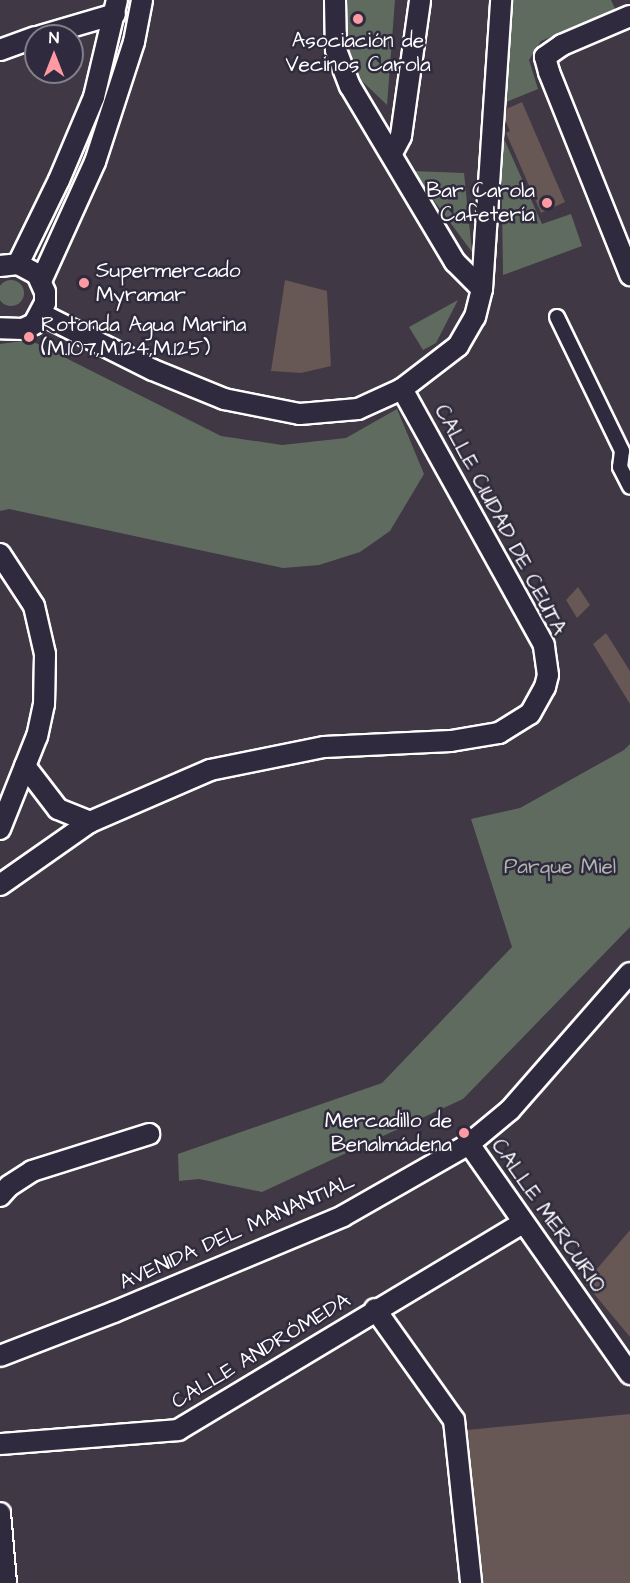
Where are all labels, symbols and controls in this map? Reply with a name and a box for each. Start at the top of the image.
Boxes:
marker: Asociación de Vecinos Carola [351,12,365,26]
north arrow [24,24,84,84]
text: N [49,27,59,49]
place label: Asociación de Vecinos Carola [285,28,431,78]
place label: Bar Carola Cafetería [426,178,535,228]
marker: Bar Carola Cafetería [540,196,554,210]
place label: Supermercado Myramar [96,258,241,308]
marker: Supermercado Myramar [77,276,91,290]
place label: Rotonda Agua Marina (M.107,M.124,M.125) [41,312,246,362]
marker: Rotonda Agua Marina (M.107,M.124,M.125) [22,330,36,344]
street label: CALLE CIUDAD DE CEUTA [428,401,572,639]
park label: Parque Miel [504,854,616,880]
place label: Mercadillo de Benalmádena [325,1108,452,1158]
marker: Mercadillo de Benalmádena [457,1126,471,1140]
street label: CALLE MERCURIO [486,1134,610,1298]
street label: AVENIDA DEL MANANTIAL [116,1169,358,1295]
street label: CALLE ANDRÓMEDA [167,1288,355,1414]

